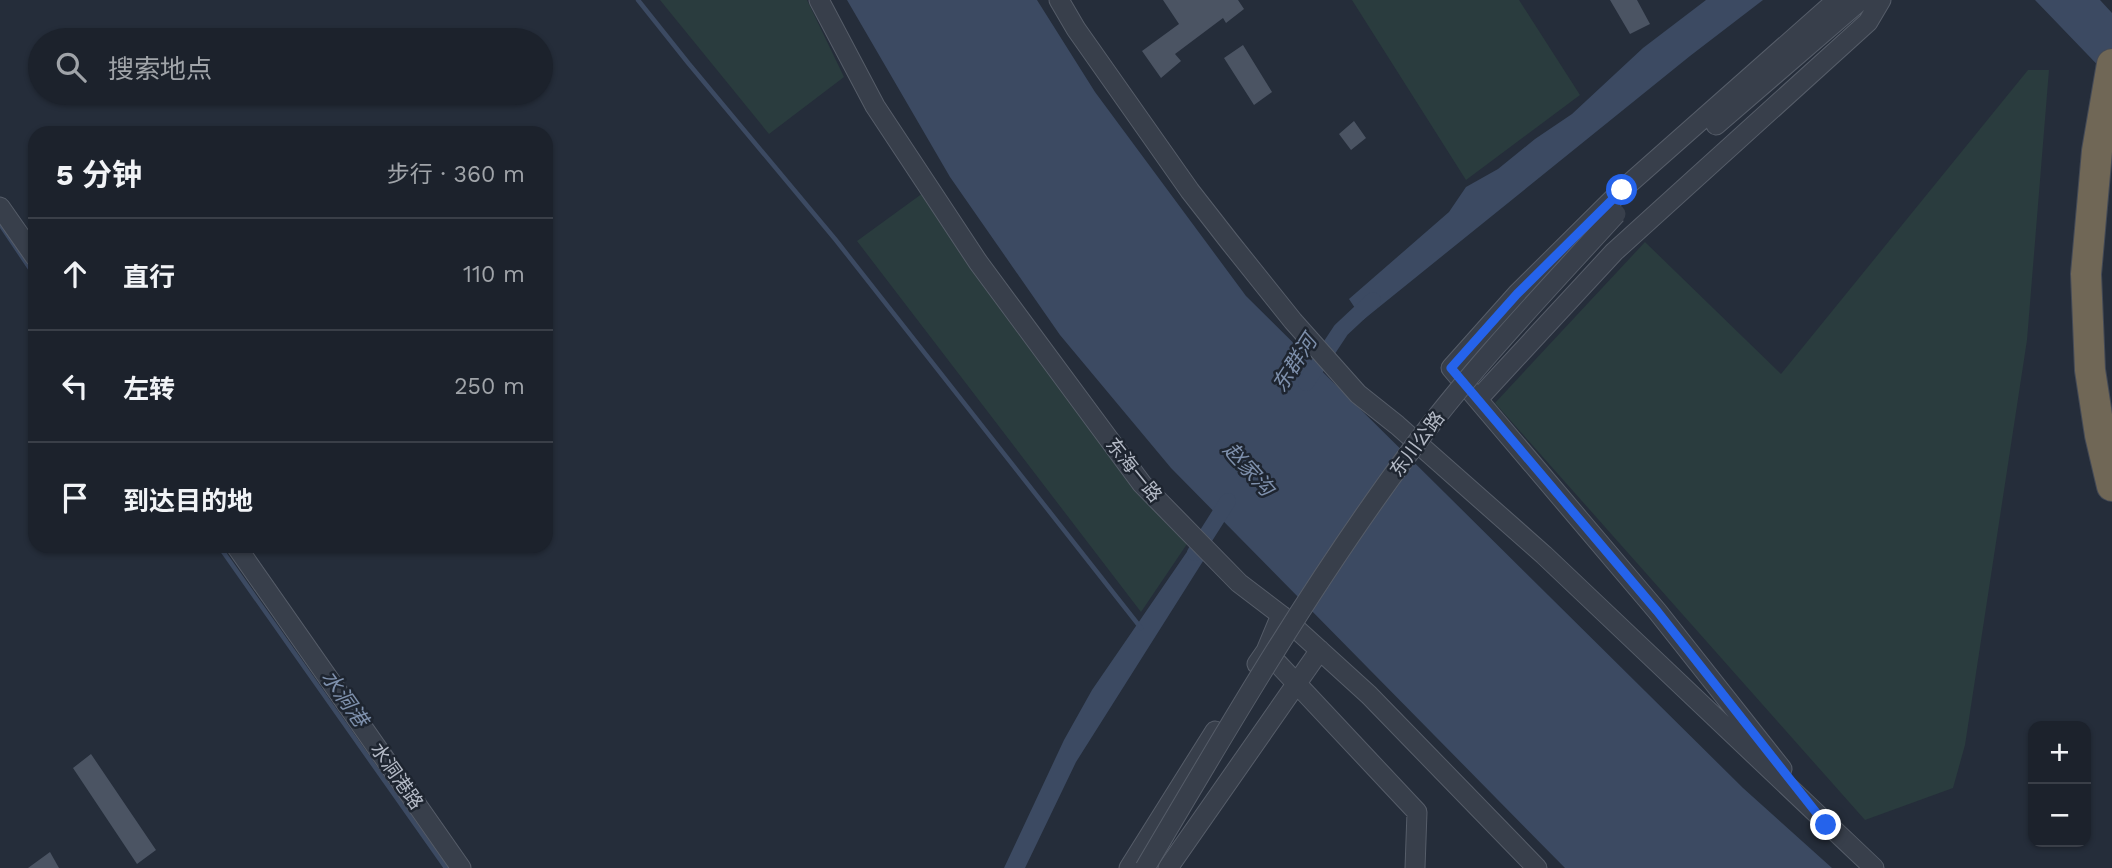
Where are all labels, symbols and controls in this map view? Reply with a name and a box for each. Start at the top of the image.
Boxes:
search box [28,28,553,105]
icon: search [52,48,90,86]
text: 搜索地点 [108,54,212,84]
text: 5 分钟 [56,157,142,192]
text: 步行 · 360 m [387,161,525,188]
route start [1606,174,1637,205]
icon: ahead [56,255,94,293]
text: 110 m [463,261,525,288]
text: 直行 [123,262,175,292]
water label: 东群河 [1266,326,1324,396]
icon: left [56,367,94,405]
text: 250 m [454,373,525,400]
text: 左转 [123,374,175,404]
street label: 东川公路 [1385,407,1449,481]
street label: 东海一路 [1101,433,1167,507]
water label: 赵家沟 [1219,437,1281,502]
icon: arrive [56,479,94,517]
text: 到达目的地 [123,486,253,516]
water label: 水洞港 [317,665,375,733]
map controls [2028,721,2091,847]
button: + [2028,721,2091,784]
street label: 水洞港路 [366,738,428,814]
button: − [2028,784,2091,847]
route end [1810,809,1841,840]

